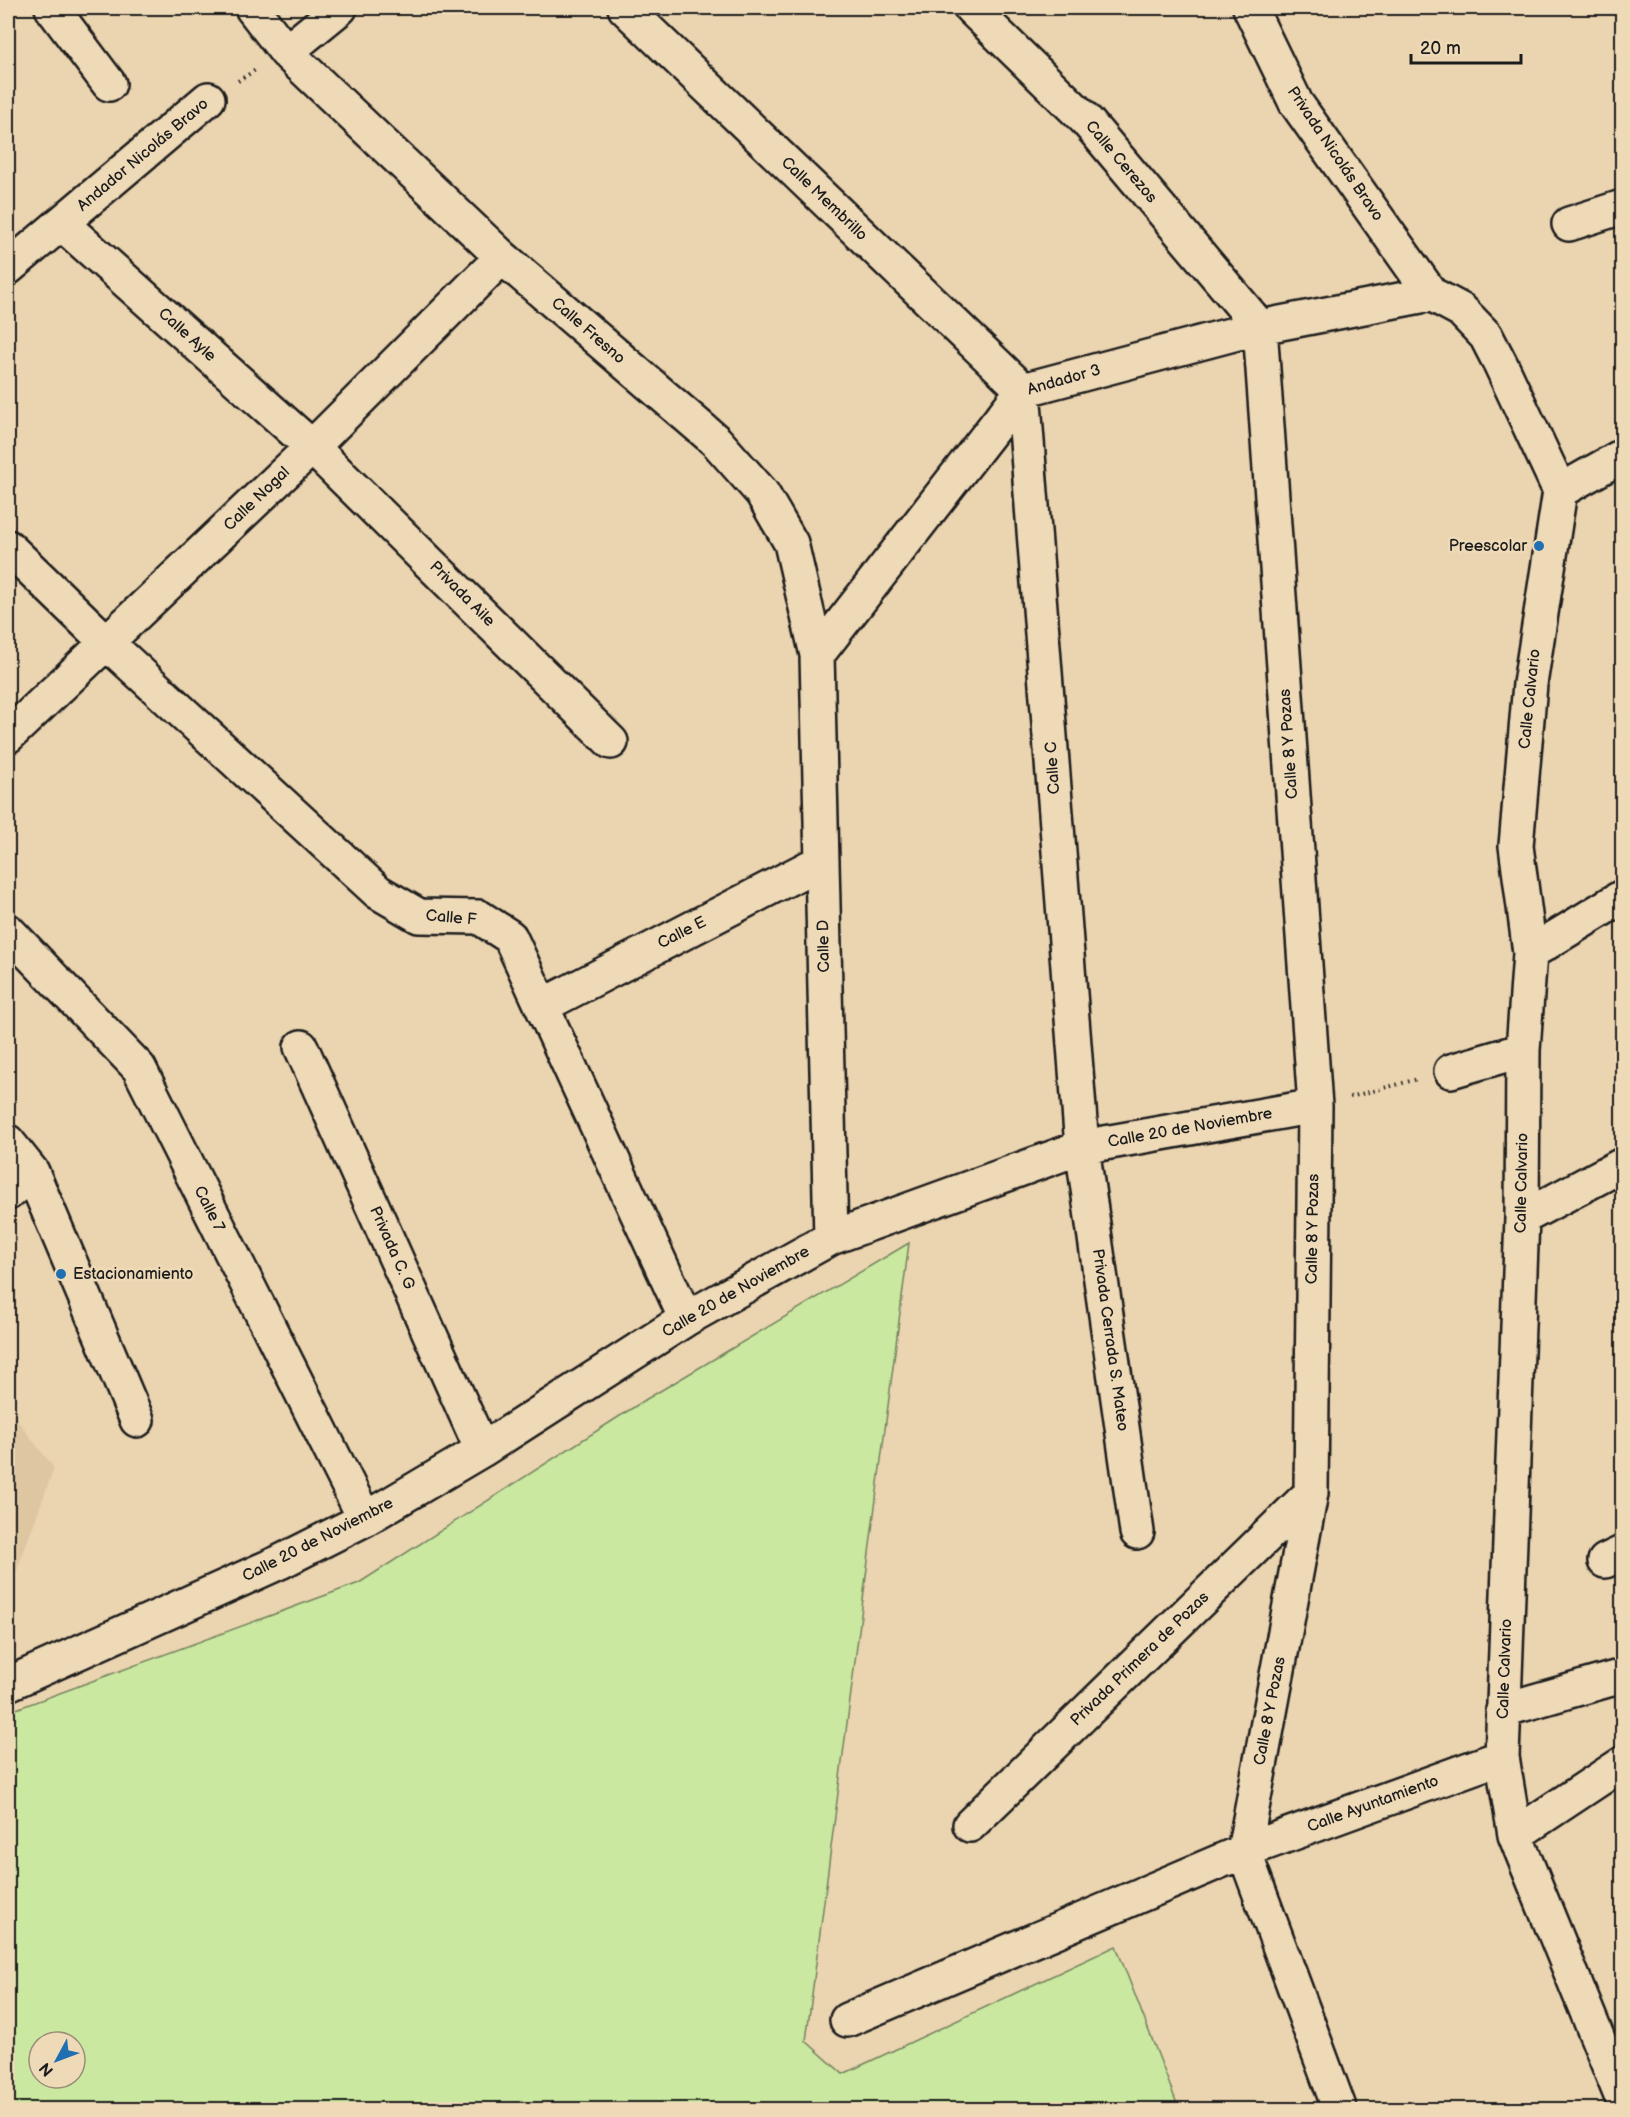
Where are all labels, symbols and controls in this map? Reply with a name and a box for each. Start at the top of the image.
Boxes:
scale bar [1411,27,1520,65]
text: 20 m [1420,38,1461,59]
street label: Privada Nicolás Bravo [1283,83,1387,225]
street label: Andador Nicolás Bravo [73,95,213,215]
street label: Calle Cerezos [1081,117,1161,207]
street label: Calle Membrillo [777,153,871,245]
street label: Calle Fresno [547,294,629,368]
street label: Calle Ayle [154,304,220,366]
street label: Andador 3 [1025,360,1103,399]
street label: Calle Nogal [220,463,294,535]
place label: Preescolar [1449,537,1527,556]
marker: Preescolar [1532,539,1546,553]
street label: Privada Aile [425,557,499,631]
street label: Calle Calvario [1515,648,1545,750]
street label: Calle 8 Y Pozas [1276,688,1302,800]
street label: Calle C [1042,741,1064,795]
street label: Calle F [425,906,478,930]
street label: Calle E [655,913,709,953]
street label: Calle D [814,919,834,973]
street label: Calle 20 de Noviembre [1106,1104,1274,1152]
street label: Calle Calvario [1512,1133,1532,1233]
street label: Calle 8 Y Pozas [1303,1174,1323,1284]
street label: Calle 7 [189,1183,229,1235]
street label: Privada C. G [365,1204,419,1292]
street label: Calle 20 de Noviembre [659,1242,813,1342]
street label: Privada Cerrada S. Mateo [1088,1247,1132,1433]
place label: Estacionamiento [73,1265,193,1284]
marker: Estacionamiento [54,1267,68,1281]
street label: Calle 20 de Noviembre [239,1493,397,1586]
street label: Privada Primera de Pozas [1067,1588,1213,1730]
street label: Calle Calvario [1494,1618,1516,1720]
street label: Calle 8 Y Pozas [1250,1655,1290,1767]
street label: Calle Ayuntamiento [1305,1771,1441,1837]
north arrow [27,2030,87,2090]
text: N [36,2058,58,2080]

